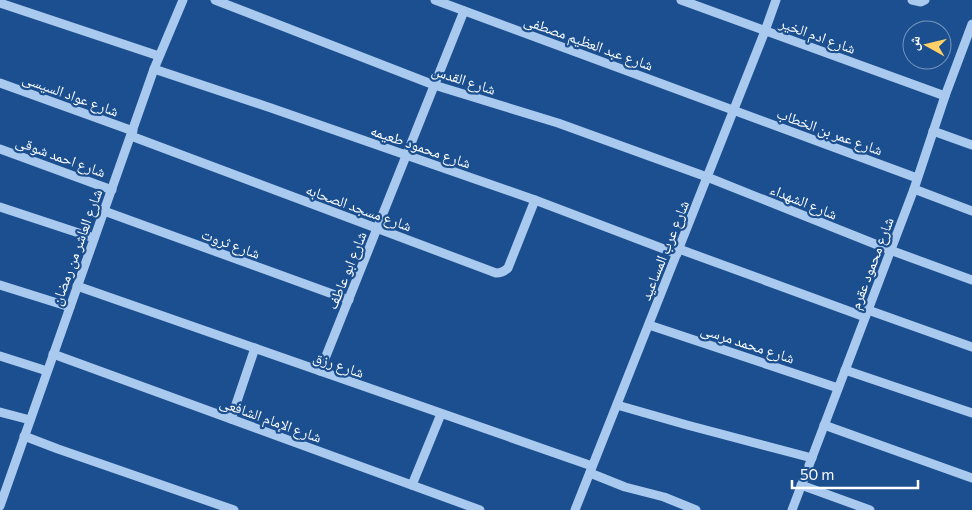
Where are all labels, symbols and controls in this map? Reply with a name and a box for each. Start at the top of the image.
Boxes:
street label: شارع عبد العظيم مصطفى [521,10,656,76]
street label: شارع ادم الخير [776,13,859,59]
north arrow [902,20,952,70]
text: ش [904,34,924,52]
street label: شارع القدس [429,60,498,100]
street label: شارع عواد السيسى [20,68,122,122]
street label: شارع عمر بن الخطاب [774,103,886,160]
street label: شارع محمود طعيمه [368,120,474,174]
street label: شارع احمد شوقى [13,131,108,182]
street label: شارع الشهداء [767,179,840,225]
street label: شارع مسجد الصحابه [303,180,414,236]
street label: شارع العاشر من رمضان [47,186,107,308]
street label: شارع عرب المساعيد [636,197,694,303]
street label: شارع محمود عقرم [845,214,899,312]
street label: شارع ثروت [198,224,263,264]
street label: شارع ابو عاطف [322,228,372,312]
street label: شارع محمد مرسى [698,319,797,369]
street label: شارع رزق [311,347,367,383]
street label: شارع الإمام الشافعى [217,392,324,448]
scale bar [792,458,918,490]
text: 50 m [800,465,834,483]

